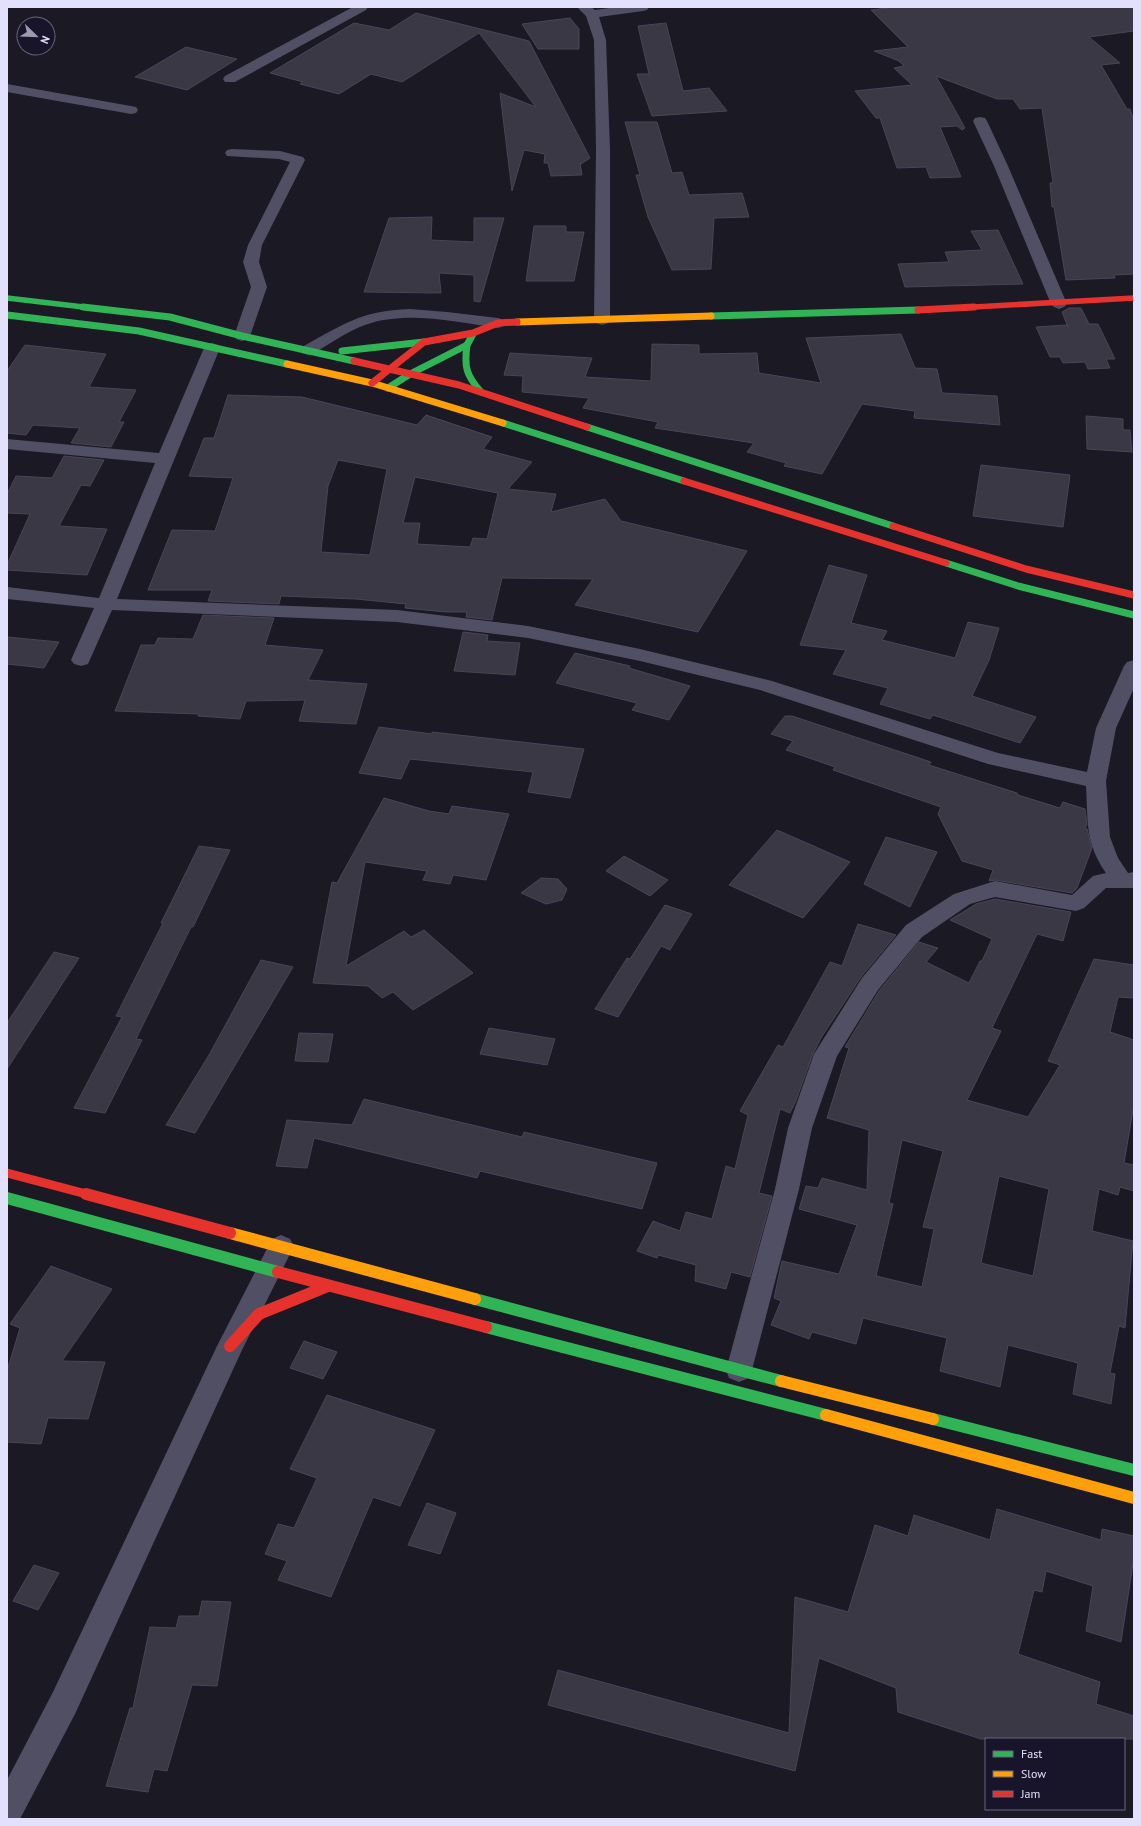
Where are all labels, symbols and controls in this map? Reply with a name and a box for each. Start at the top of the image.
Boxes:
north arrow [16,16,56,56]
text: N [37,34,53,46]
legend [985,1738,1125,1810]
text: Fast [1021,1746,1042,1761]
text: Slow [1021,1766,1046,1781]
text: Jam [1020,1786,1040,1801]

